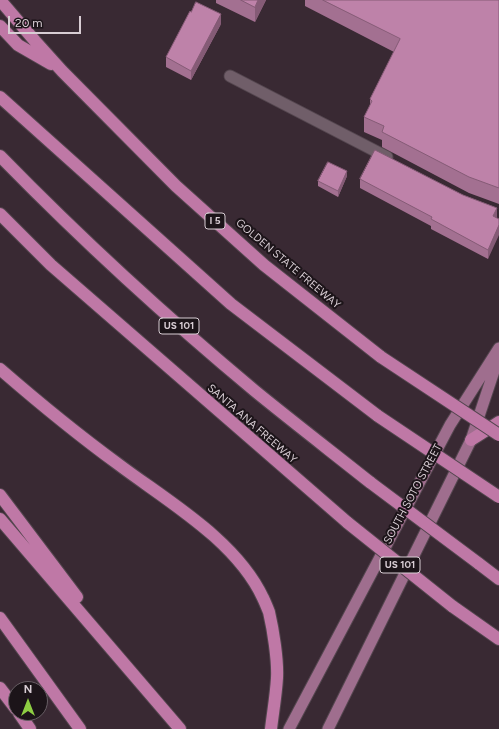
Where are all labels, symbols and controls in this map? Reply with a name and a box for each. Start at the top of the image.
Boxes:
scale bar [10,8,83,34]
text: 20 m [15,16,43,30]
road number: I 5 [205,213,225,229]
street label: GOLDEN STATE FREEWAY [233,216,343,312]
road number: US 101 [159,318,199,334]
street label: SANTA ANA FREEWAY [205,381,299,467]
street label: SOUTH SOTO STREET [381,442,445,546]
road number: US 101 [380,557,420,573]
north arrow [8,681,48,721]
text: N [24,683,32,696]

